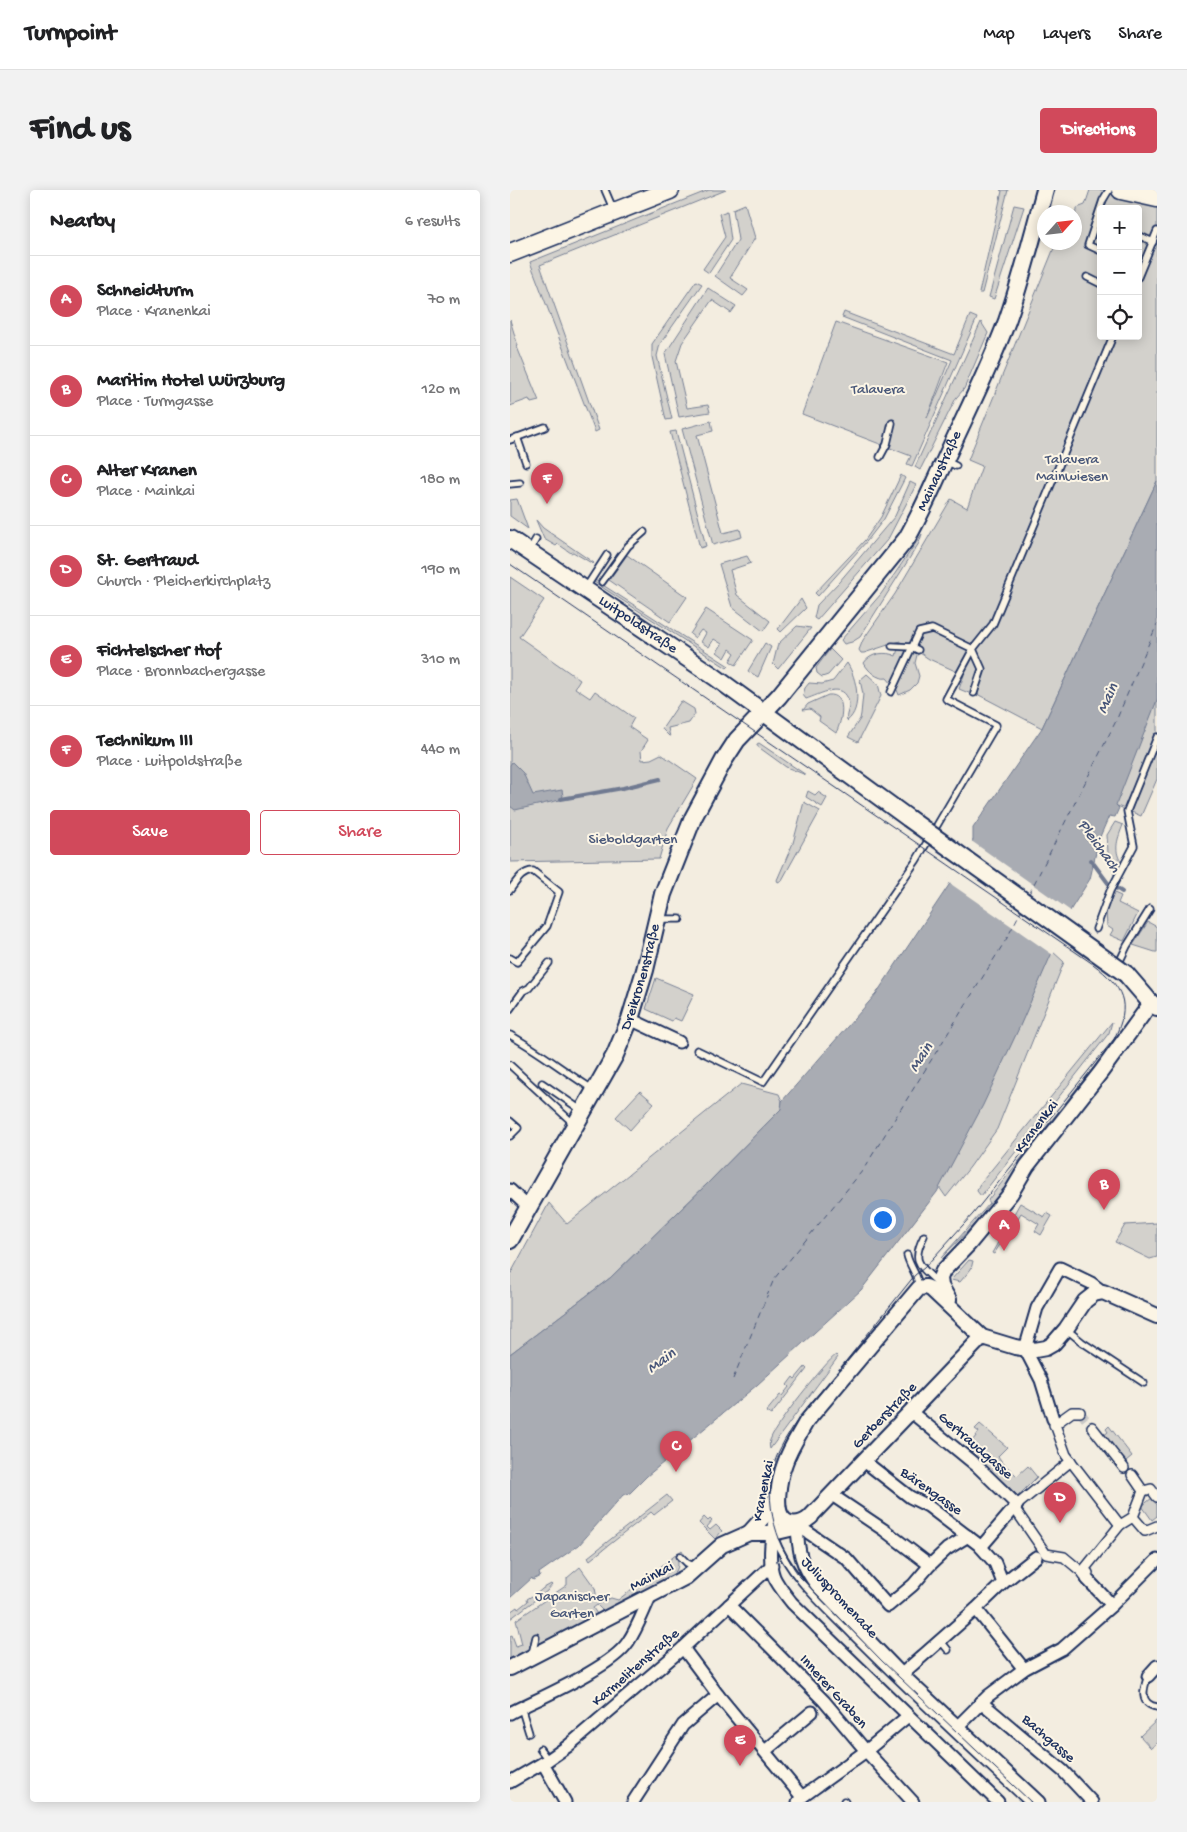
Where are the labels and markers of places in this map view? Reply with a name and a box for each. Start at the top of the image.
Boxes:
pin: F [531,463,563,504]
pin: B [1088,1169,1120,1210]
pin: A [988,1210,1020,1251]
pin: C [660,1431,692,1472]
pin: D [1044,1482,1076,1523]
pin: E [724,1725,756,1766]

